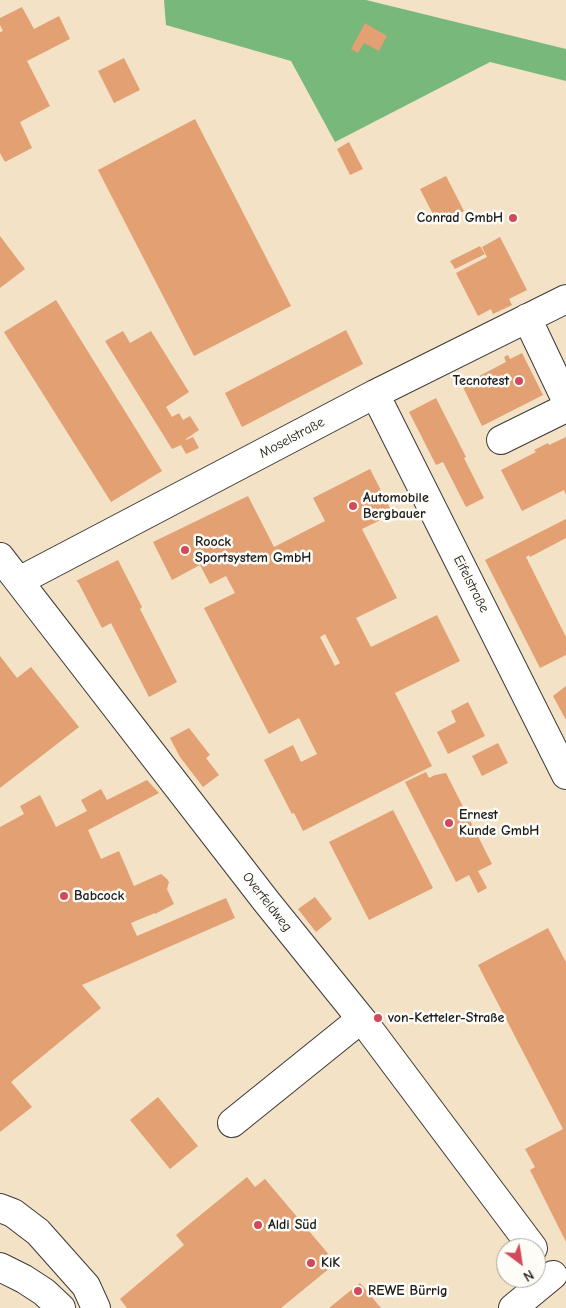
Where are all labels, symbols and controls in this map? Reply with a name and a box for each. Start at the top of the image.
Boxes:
place label: Conrad GmbH [417,210,503,226]
marker: Conrad GmbH [507,212,519,224]
place label: Tecnotest [453,373,509,389]
marker: Tecnotest [513,375,525,387]
street label: Moselstraße [256,414,328,462]
place label: Automobile Bergbauer [363,490,429,522]
marker: Automobile Bergbauer [347,500,359,512]
place label: Roock Sportsystem GmbH [195,534,311,566]
marker: Roock Sportsystem GmbH [179,544,191,556]
street label: Eifelstraße [449,553,493,615]
place label: Ernest Kunde GmbH [459,807,539,840]
marker: Ernest Kunde GmbH [443,817,455,829]
street label: Overfeldweg [239,869,295,935]
place label: Babcock [74,888,124,904]
marker: Babcock [58,890,70,902]
place label: von-Ketteler-Straße [388,1010,504,1026]
marker: von-Ketteler-Straße [372,1012,384,1024]
place label: Aldi Süd [268,1217,317,1233]
marker: Aldi Süd [252,1219,264,1231]
north arrow [496,1238,546,1288]
place label: KiK [321,1255,340,1271]
marker: KiK [305,1257,317,1269]
text: N [520,1266,537,1285]
place label: REWE Bürrig [368,1283,448,1299]
marker: REWE Bürrig [352,1285,364,1297]

